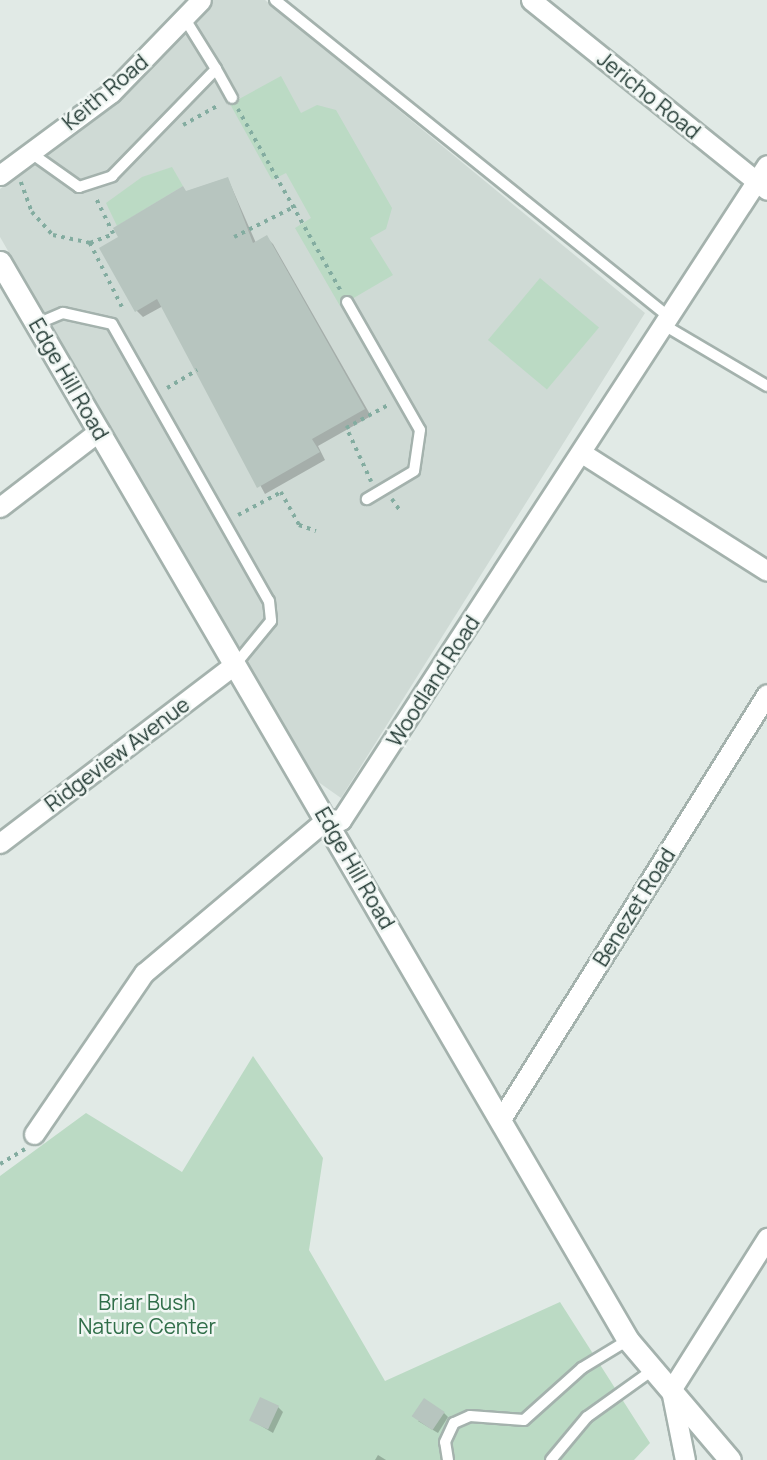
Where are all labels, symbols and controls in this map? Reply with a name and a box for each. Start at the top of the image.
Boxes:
street label: Jericho Road [593,46,705,144]
street label: Keith Road [57,49,153,135]
street label: Edge Hill Road [24,314,114,444]
street label: Woodland Road [381,611,485,751]
street label: Ridgeview Avenue [40,691,194,817]
street label: Edge Hill Road [310,803,400,933]
street label: Benezet Road [588,843,680,971]
park label: Briar Bush Nature Center [78,1289,216,1339]

